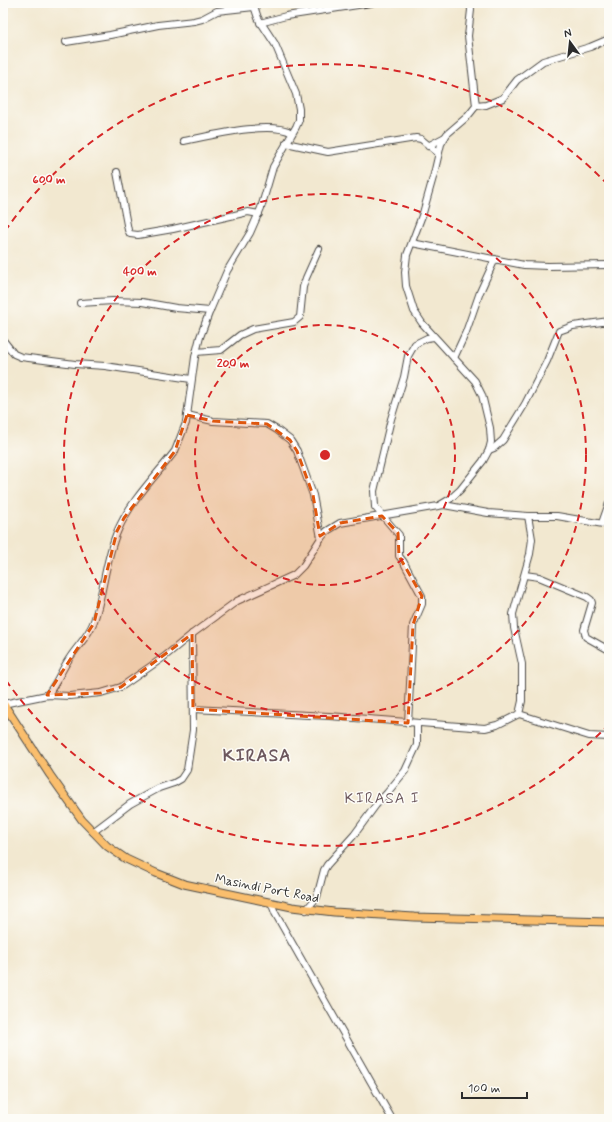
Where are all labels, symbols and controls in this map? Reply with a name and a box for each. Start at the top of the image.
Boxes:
north arrow [550,22,590,62]
text: N [562,26,573,41]
text: 600 m [32,172,66,188]
text: 400 m [123,264,157,280]
text: 200 m [217,356,250,372]
centre of rings [318,448,332,462]
district label: KIRASA [223,745,291,767]
district label: KIRASA I [344,789,420,809]
street label: Masindi Port Road [213,871,321,907]
scale bar [462,1074,527,1100]
text: 100 m [468,1081,500,1097]

